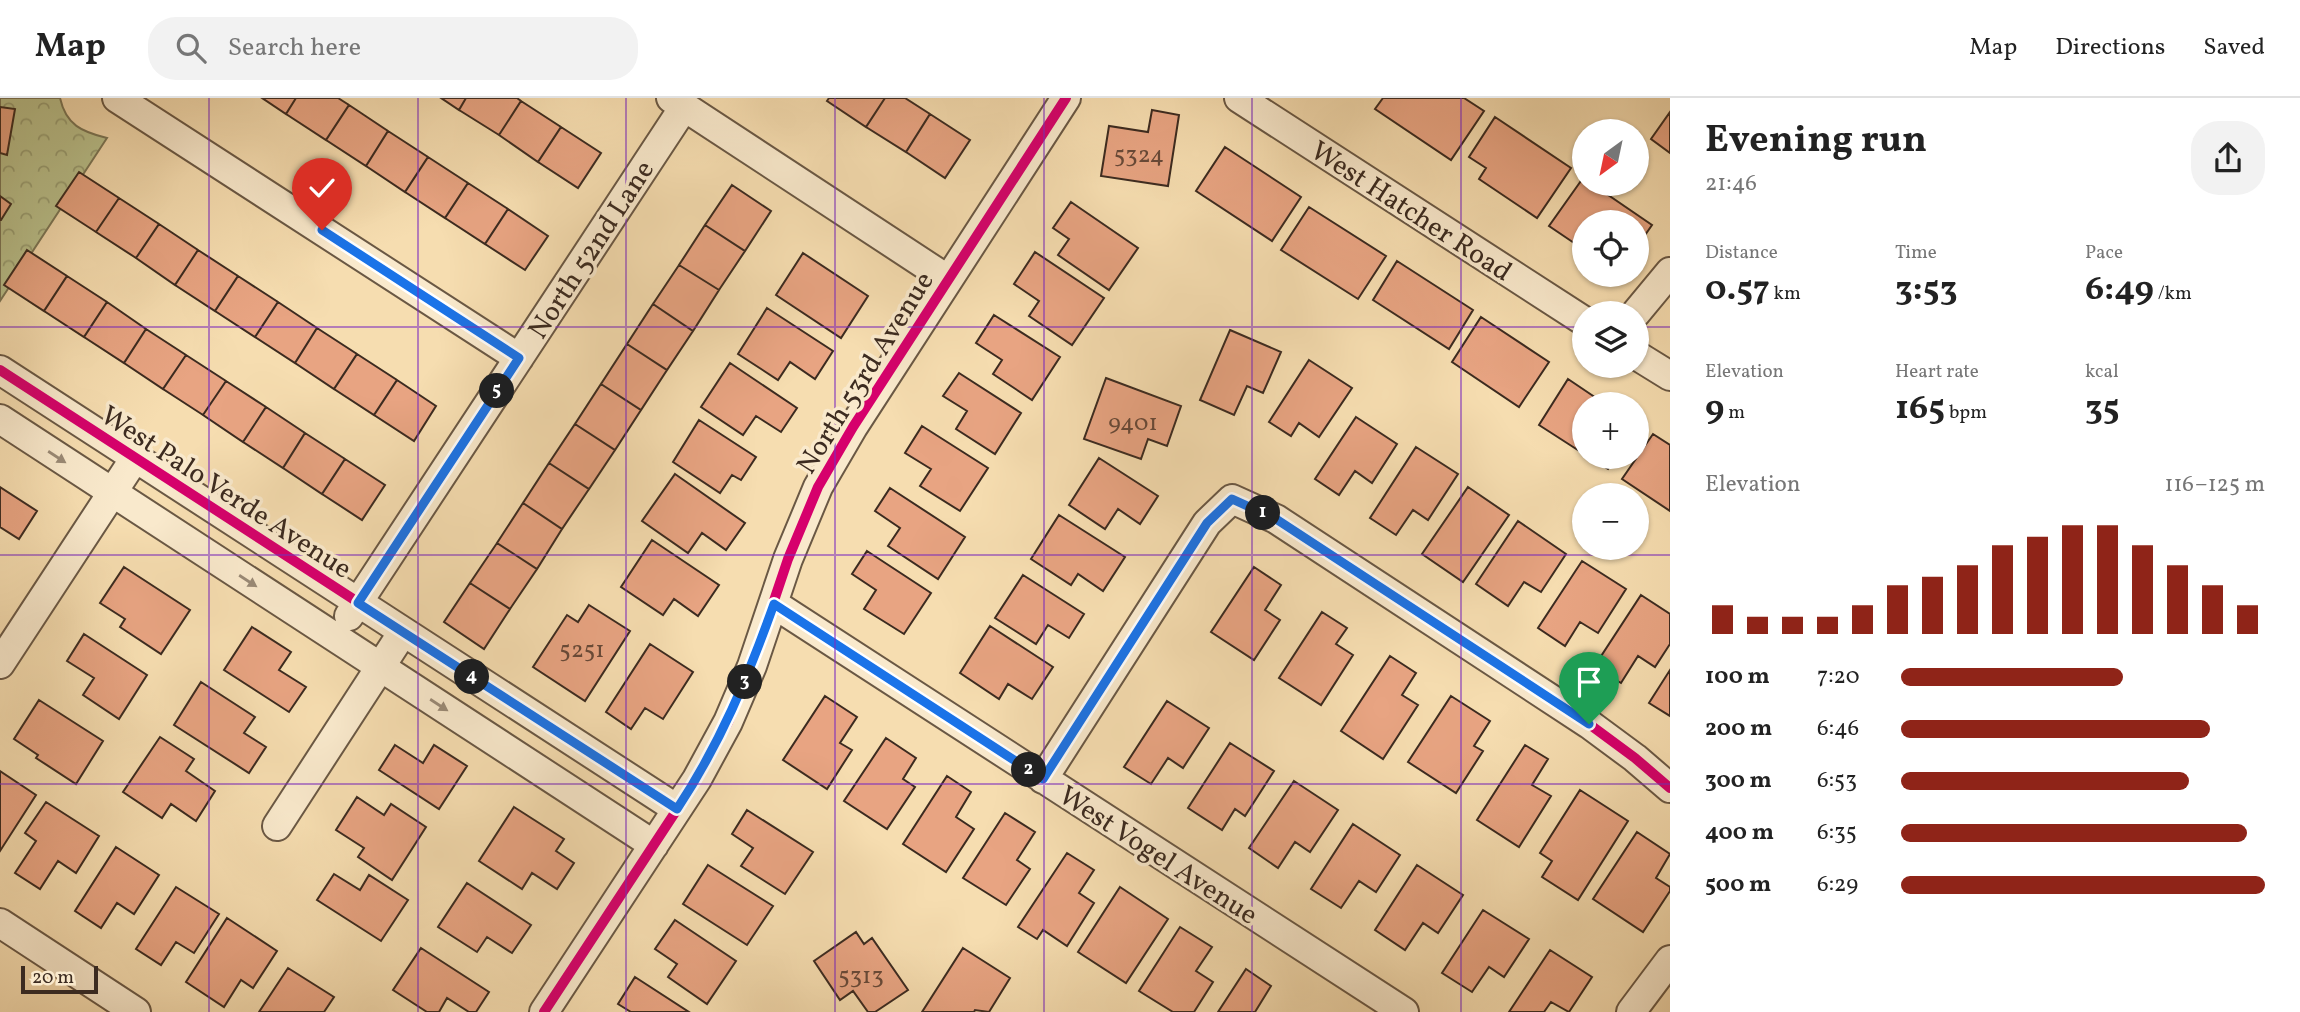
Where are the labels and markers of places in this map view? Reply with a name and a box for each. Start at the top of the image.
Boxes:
pin [292,158,352,230]
pin: 5 [480,374,514,408]
pin: 1 [1246,496,1280,530]
pin [1559,652,1619,724]
pin: 4 [454,660,490,694]
pin: 3 [728,664,762,700]
pin: 2 [1012,752,1046,788]

